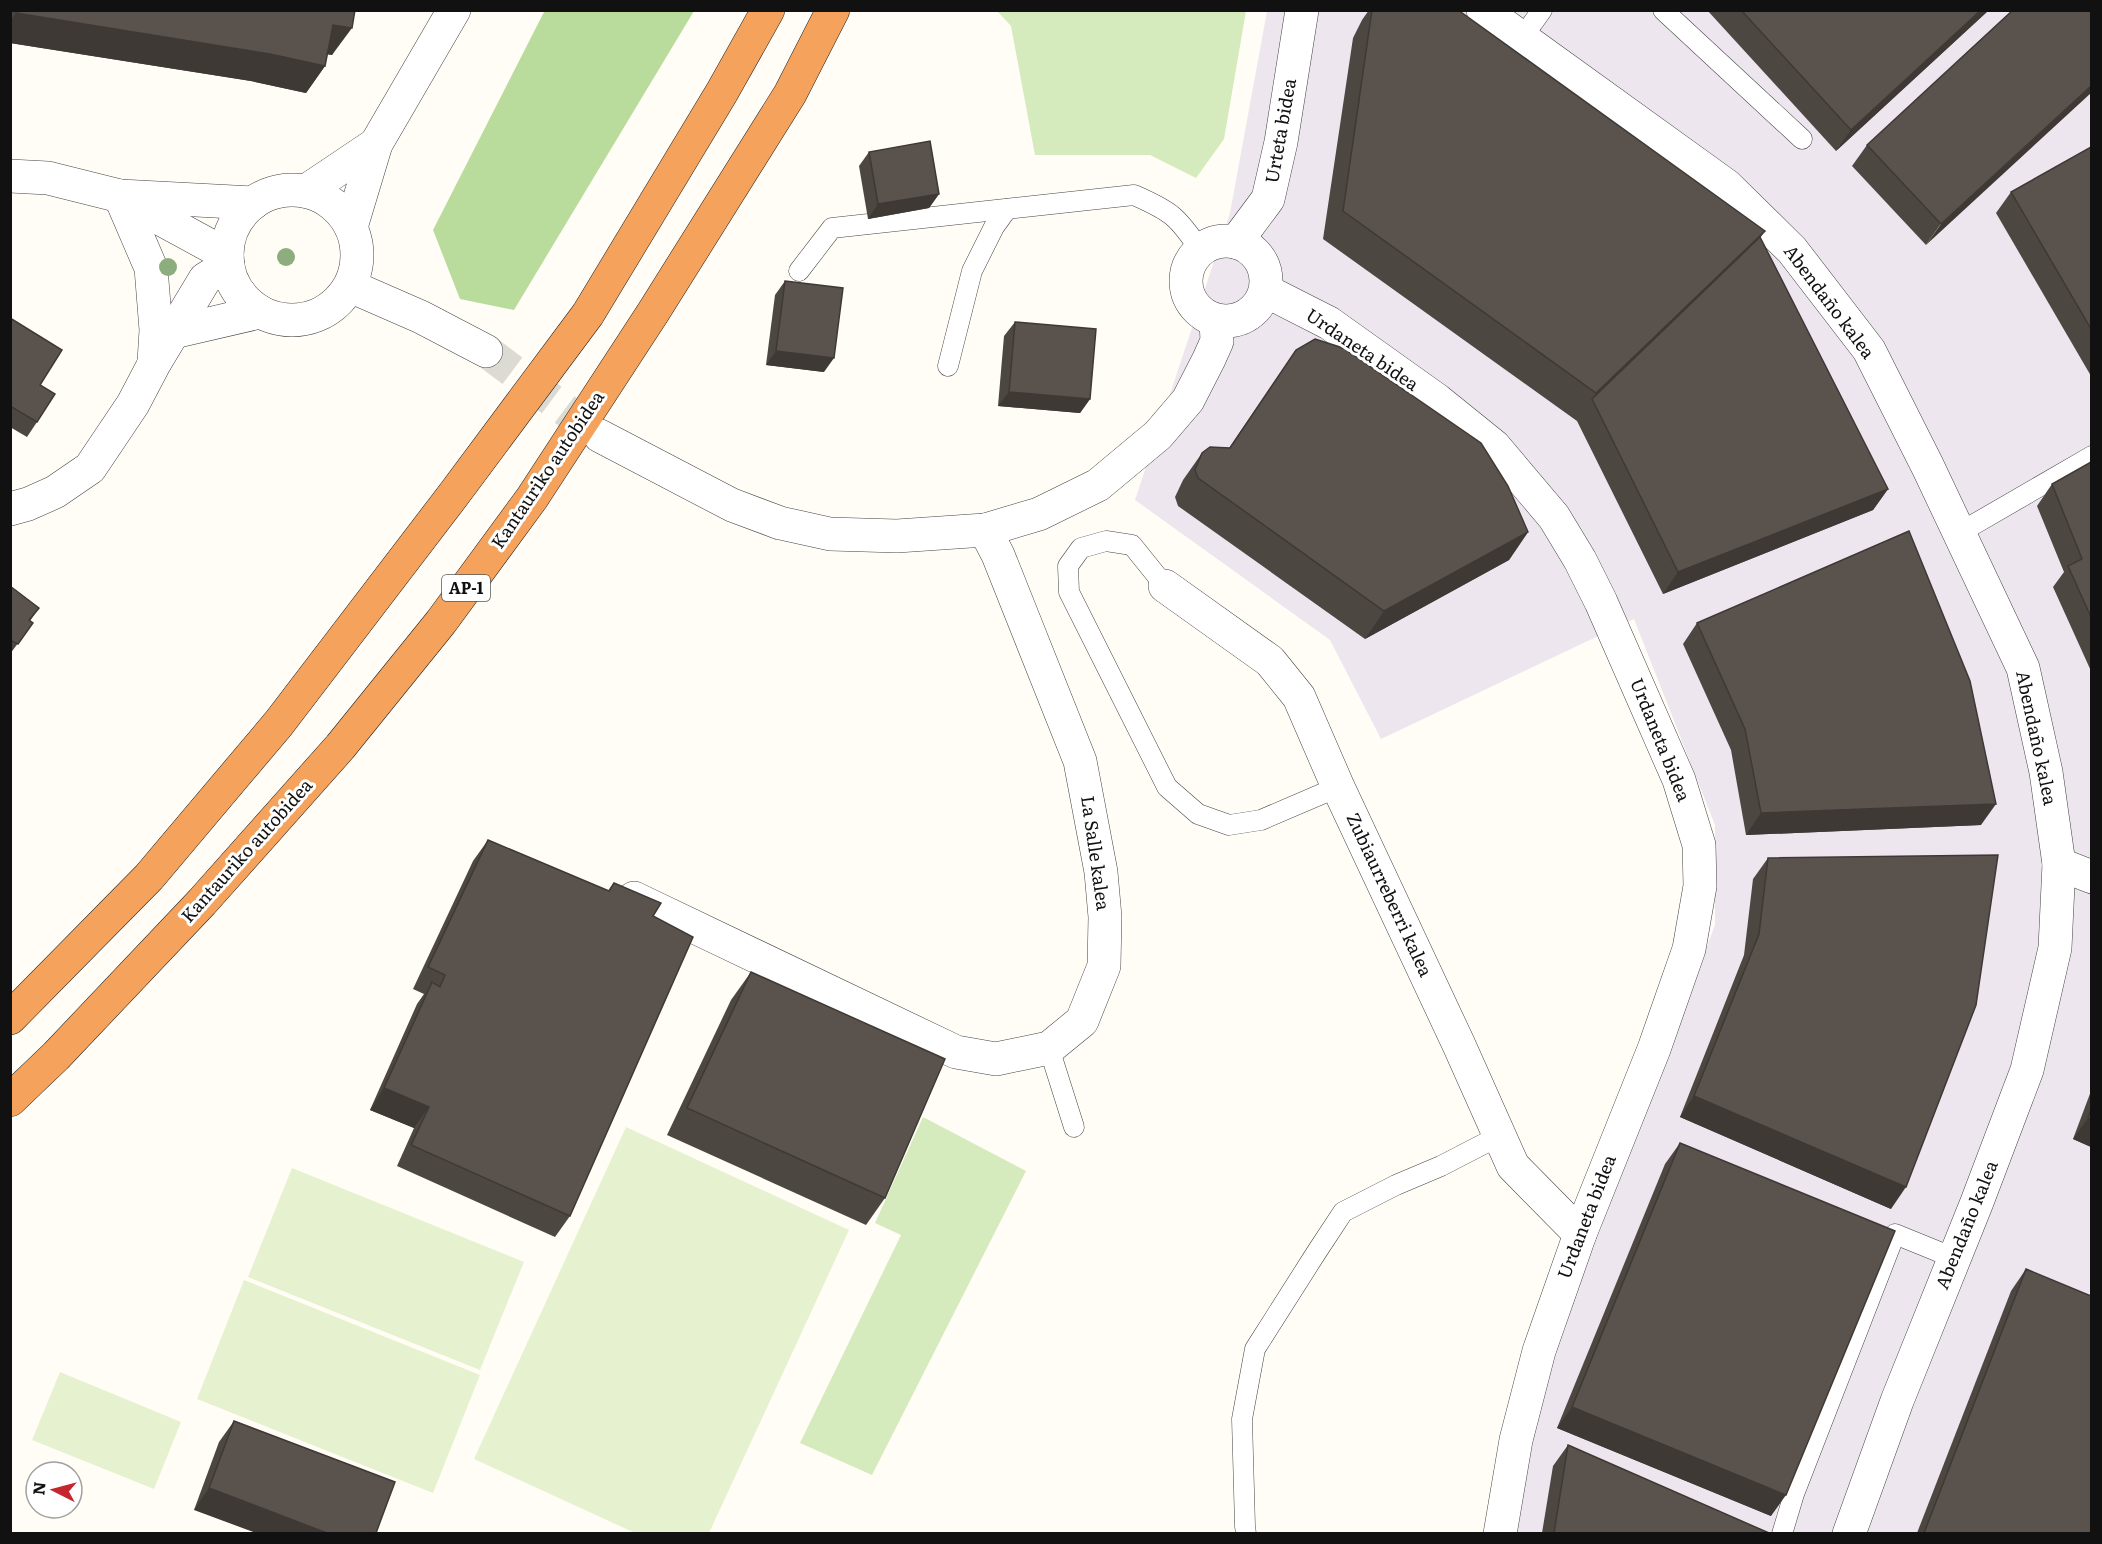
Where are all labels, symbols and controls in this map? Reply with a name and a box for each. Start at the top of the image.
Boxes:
street label: Urteta bidea [1257,76,1302,185]
street label: Abendaño kalea [1778,238,1882,364]
street label: Urdaneta bidea [1301,301,1425,397]
street label: Kantauriko autobidea [484,384,610,554]
road number: AP-1 [442,575,490,601]
street label: Abendaño kalea [2010,668,2065,808]
street label: Urdaneta bidea [1624,674,1699,806]
street label: Kantauriko autobidea [174,772,318,928]
street label: La Salle kalea [1075,794,1118,912]
street label: Zubiaurreberri kalea [1340,808,1440,981]
street label: Urdaneta bidea [1549,1150,1622,1283]
street label: Abendaño kalea [1927,1156,2004,1293]
north arrow [24,1460,84,1520]
text: N [25,1480,51,1496]

